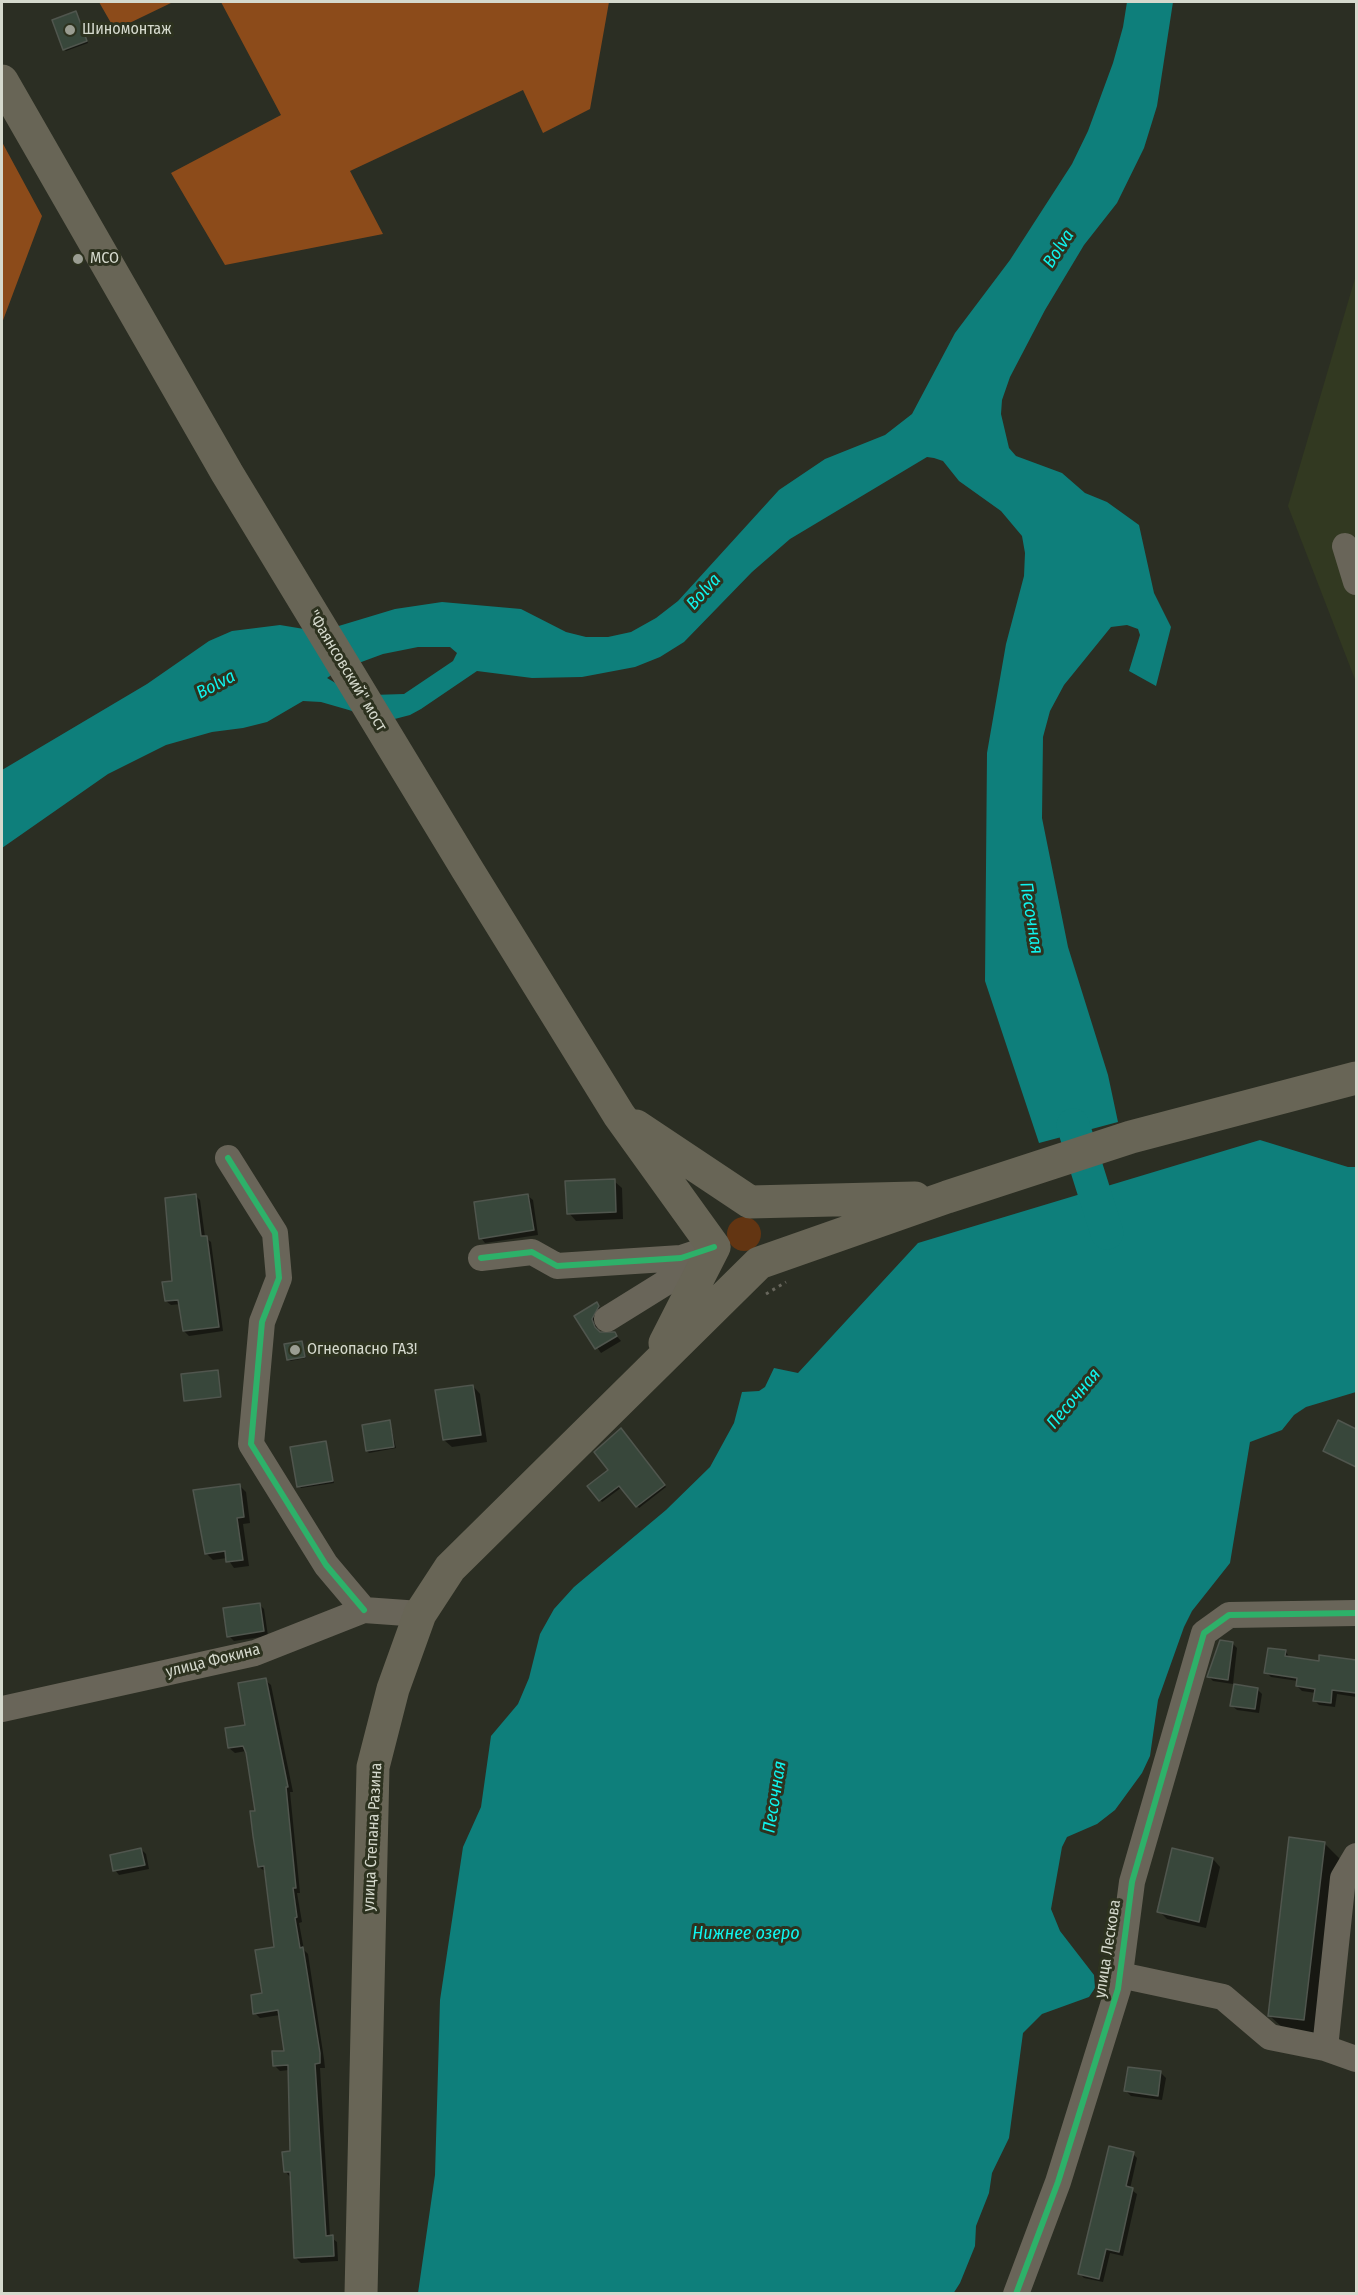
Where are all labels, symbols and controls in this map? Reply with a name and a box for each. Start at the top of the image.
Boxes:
place label: Шиномонтаж [82,20,171,40]
marker: Шиномонтаж [63,23,77,37]
water label: Bolva [1039,226,1079,272]
place label: МСО [90,249,119,269]
marker: МСО [71,252,85,266]
water label: Bolva [682,569,726,615]
street label: "Фаянсовский" мост [303,607,391,735]
water label: Bolva [193,666,239,704]
water label: Песочная [1015,880,1047,956]
place label: Огнеопасно ГАЗ! [307,1340,417,1360]
marker: Огнеопасно ГАЗ! [288,1343,302,1357]
water label: Песочная [1042,1364,1106,1434]
street label: улица Фокина [164,1640,262,1682]
water label: Песочная [759,1759,791,1835]
street label: улица Степана Разина [360,1762,386,1912]
street label: улица Лескова [1091,1898,1125,2000]
water label: Нижнее озеро [692,1923,800,1945]

